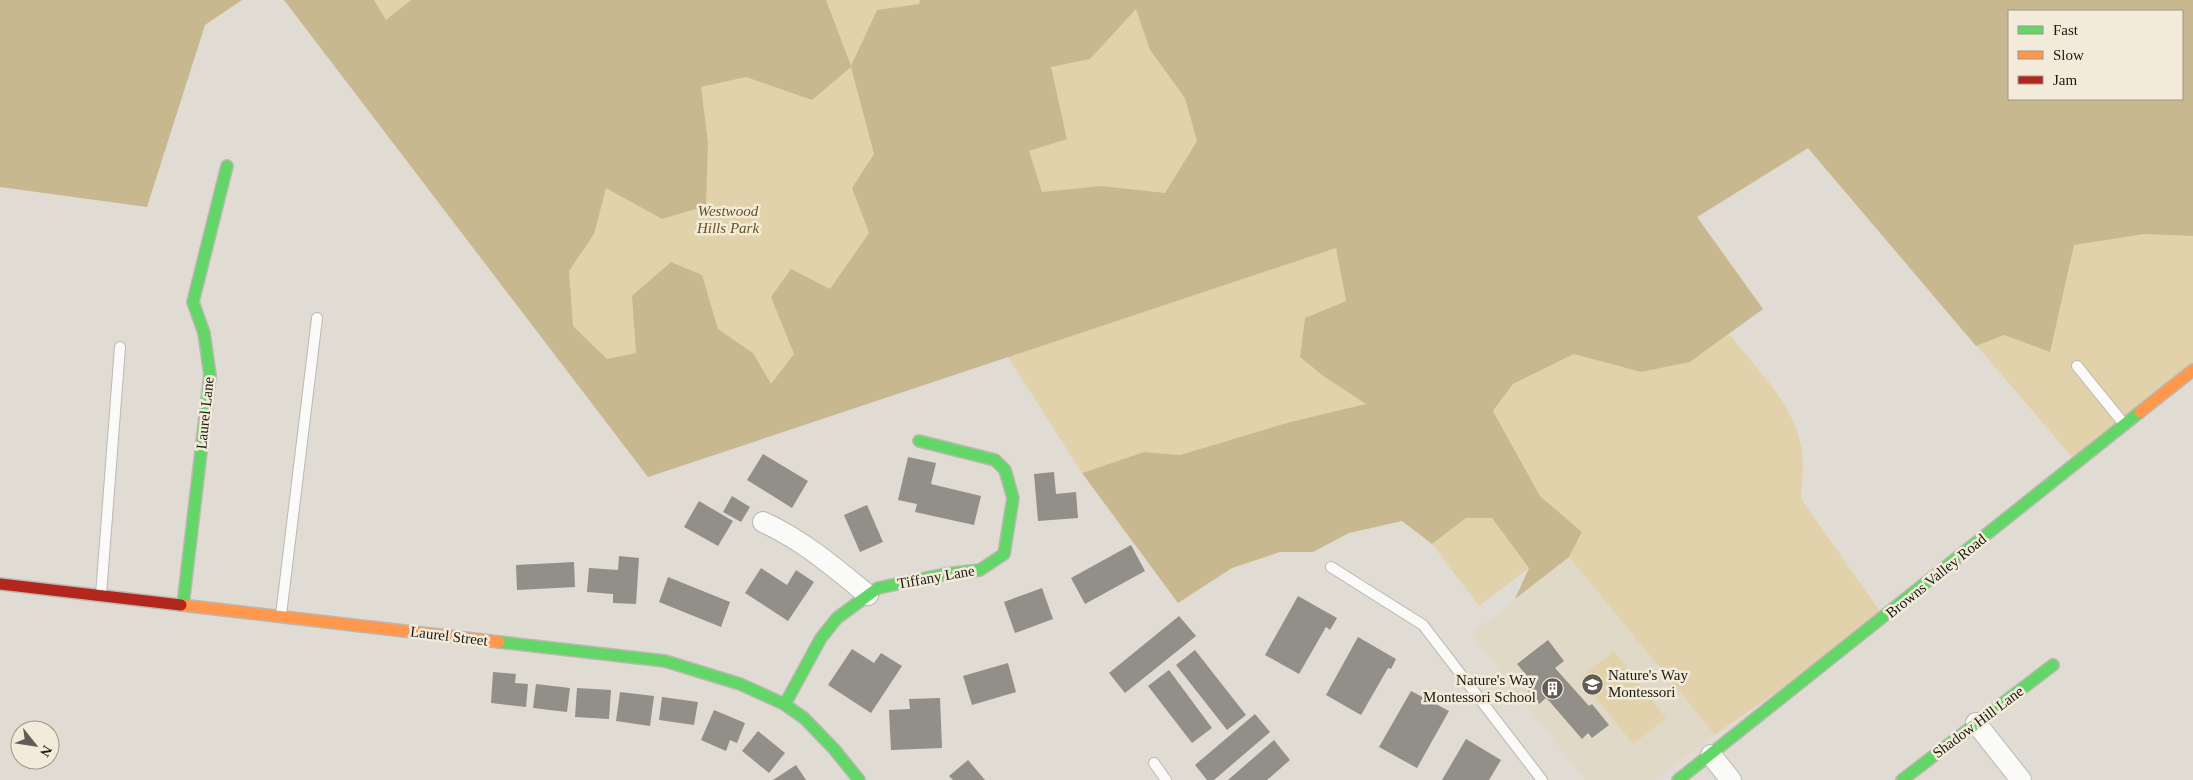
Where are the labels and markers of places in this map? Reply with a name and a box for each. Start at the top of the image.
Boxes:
place label: Nature's Way Montessori [1608,667,1688,700]
place label: Nature's Way Montessori School [1423,672,1536,705]
school or university icon: Nature's Way Montessori [1580,672,1604,696]
building icon: Nature's Way Montessori School [1540,677,1564,701]

